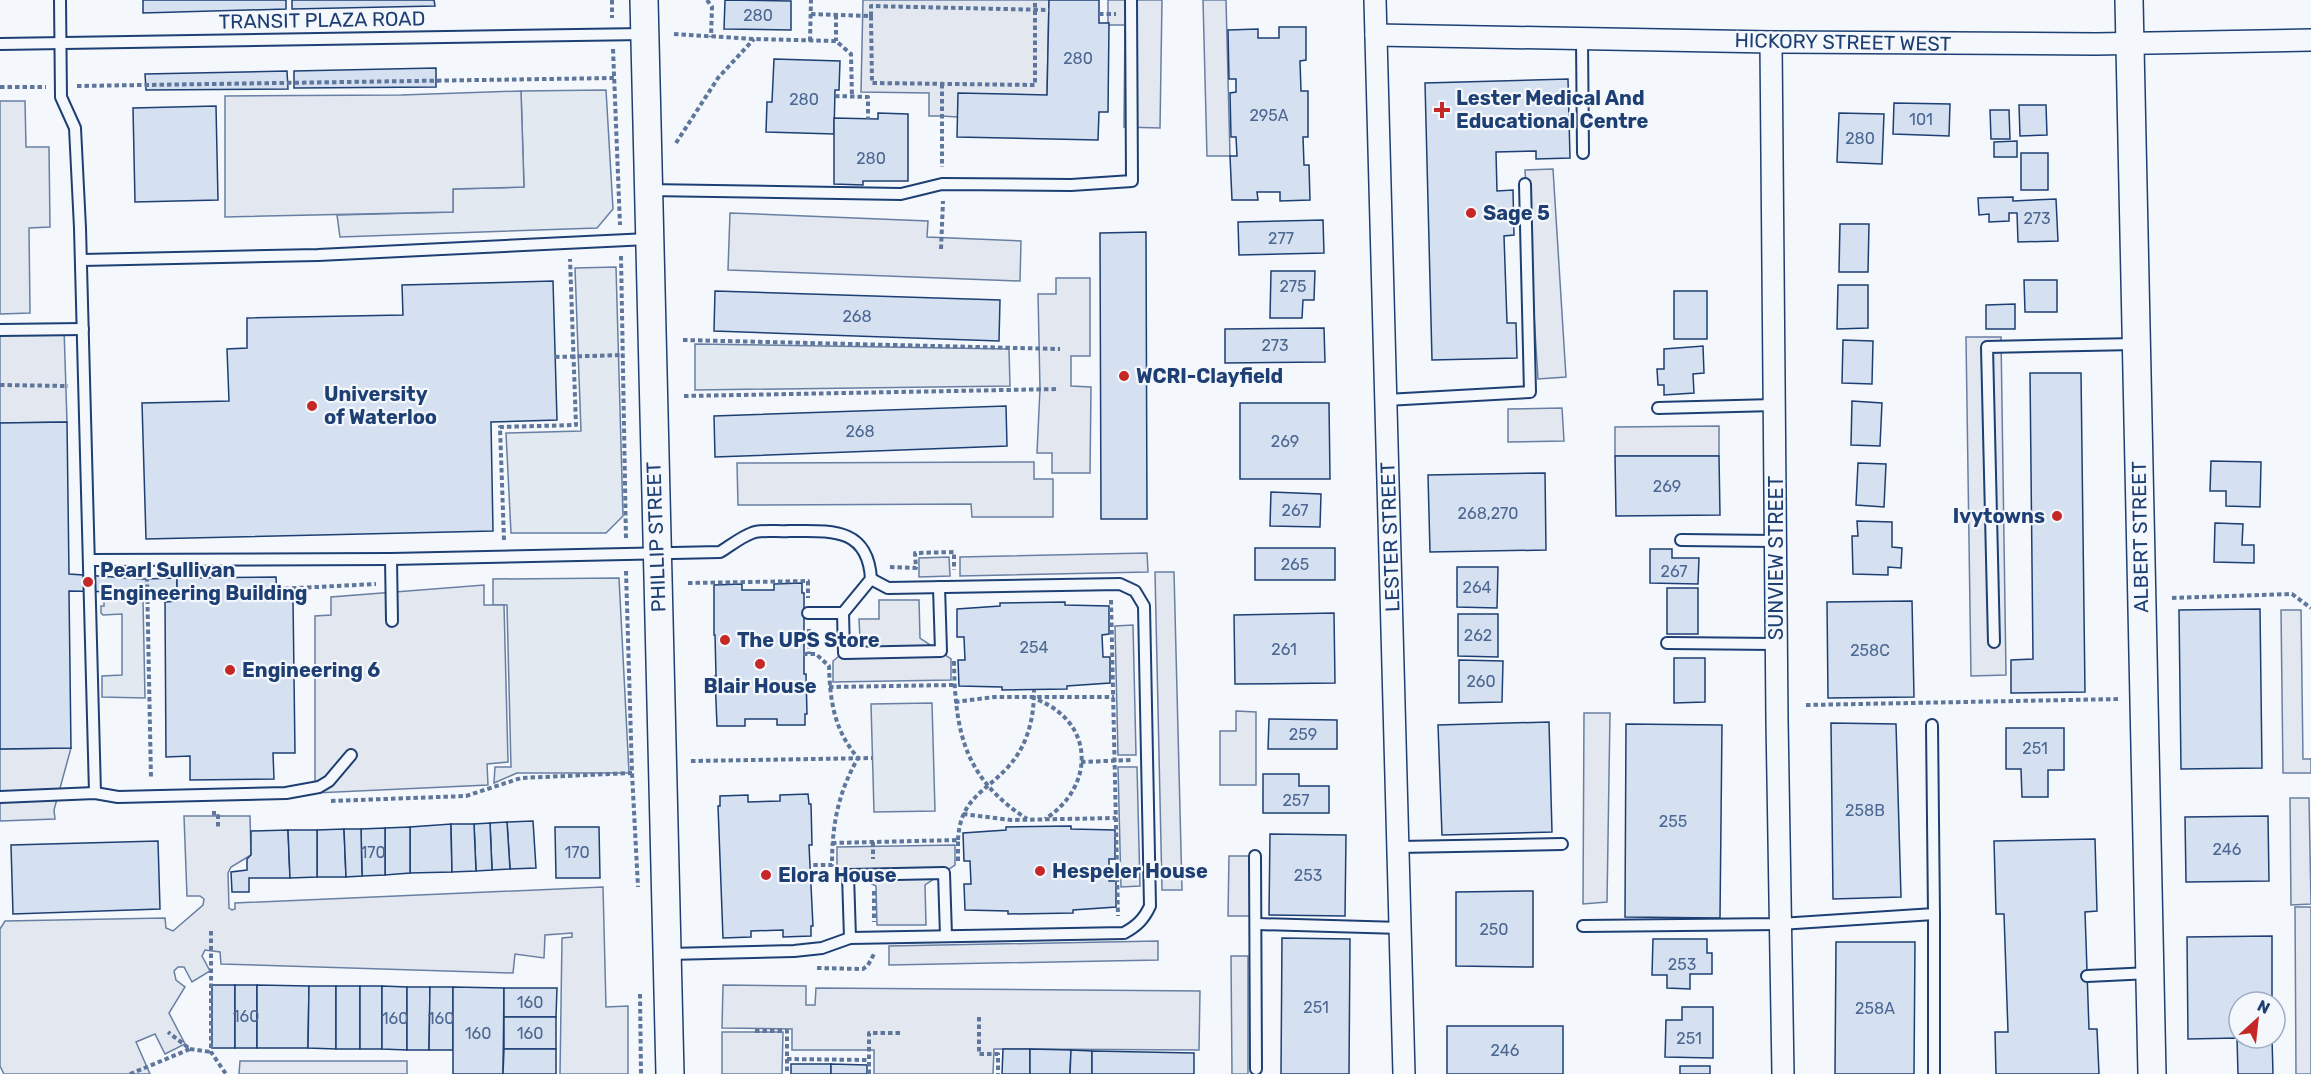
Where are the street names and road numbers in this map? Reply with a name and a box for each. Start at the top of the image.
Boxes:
street label: TRANSIT PLAZA ROAD [218,6,426,34]
street label: HICKORY STREET WEST [1734,28,1952,56]
street label: ALBERT STREET [2127,460,2153,613]
street label: PHILLIP STREET [641,461,671,613]
street label: LESTER STREET [1375,461,1405,612]
street label: SUNVIEW STREET [1764,475,1788,640]

